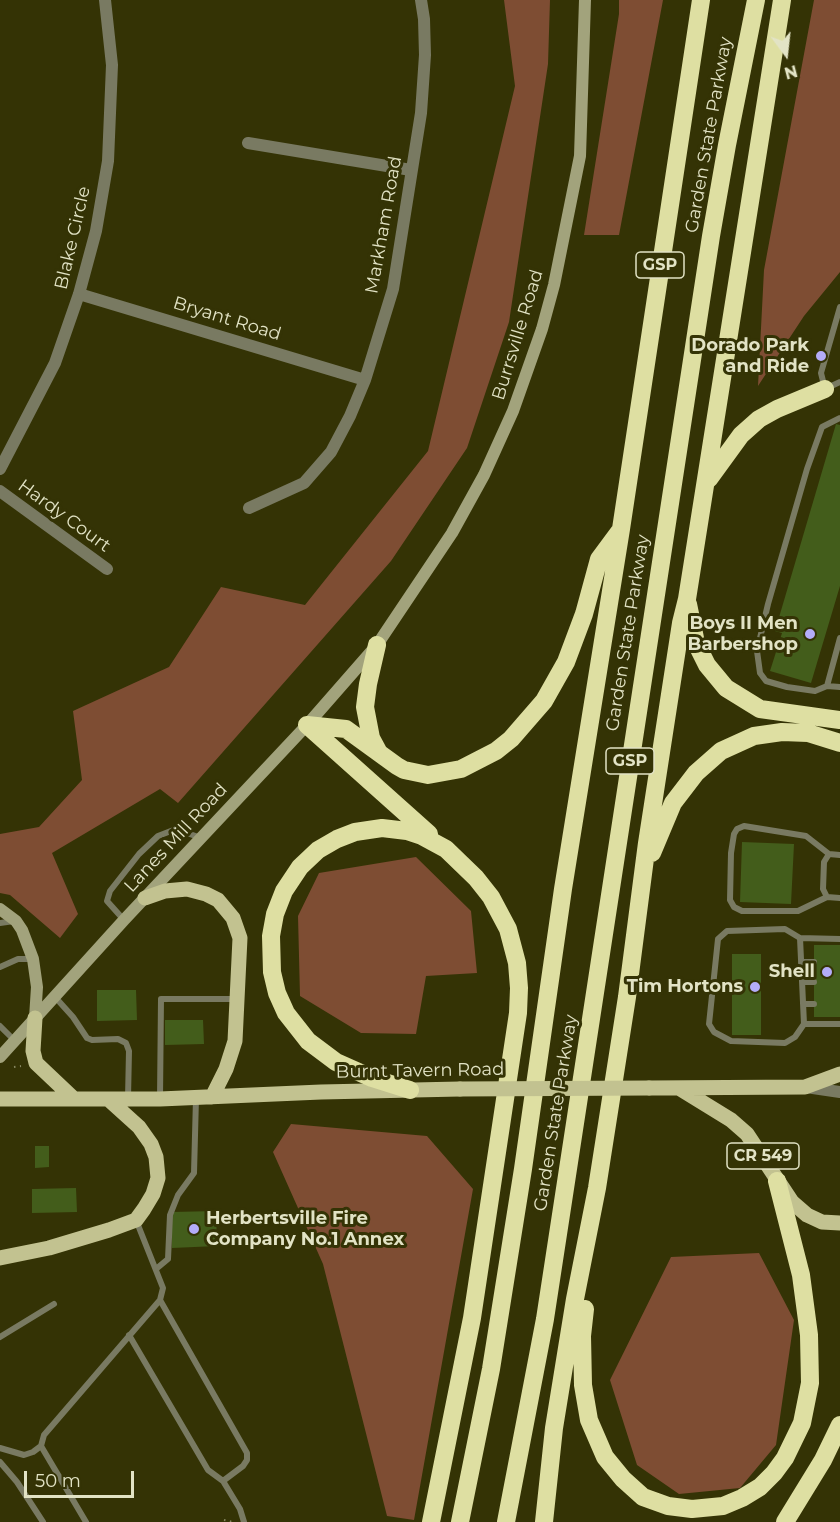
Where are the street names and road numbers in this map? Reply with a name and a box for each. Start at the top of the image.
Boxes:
street label: Garden State Parkway [681,35,737,235]
street label: Markham Road [361,155,407,295]
street label: Blake Circle [51,184,95,292]
road number: GSP [636,252,684,278]
street label: Burrsville Road [488,267,548,403]
street label: Bryant Road [170,292,284,346]
street label: Hardy Court [13,475,115,557]
street label: Garden State Parkway [602,533,654,733]
road number: GSP [606,748,654,774]
street label: Lanes Mill Road [120,779,232,897]
street label: Garden State Parkway [530,1013,582,1213]
street label: Burnt Tavern Road [336,1059,504,1083]
road number: CR 549 [727,1143,799,1169]

